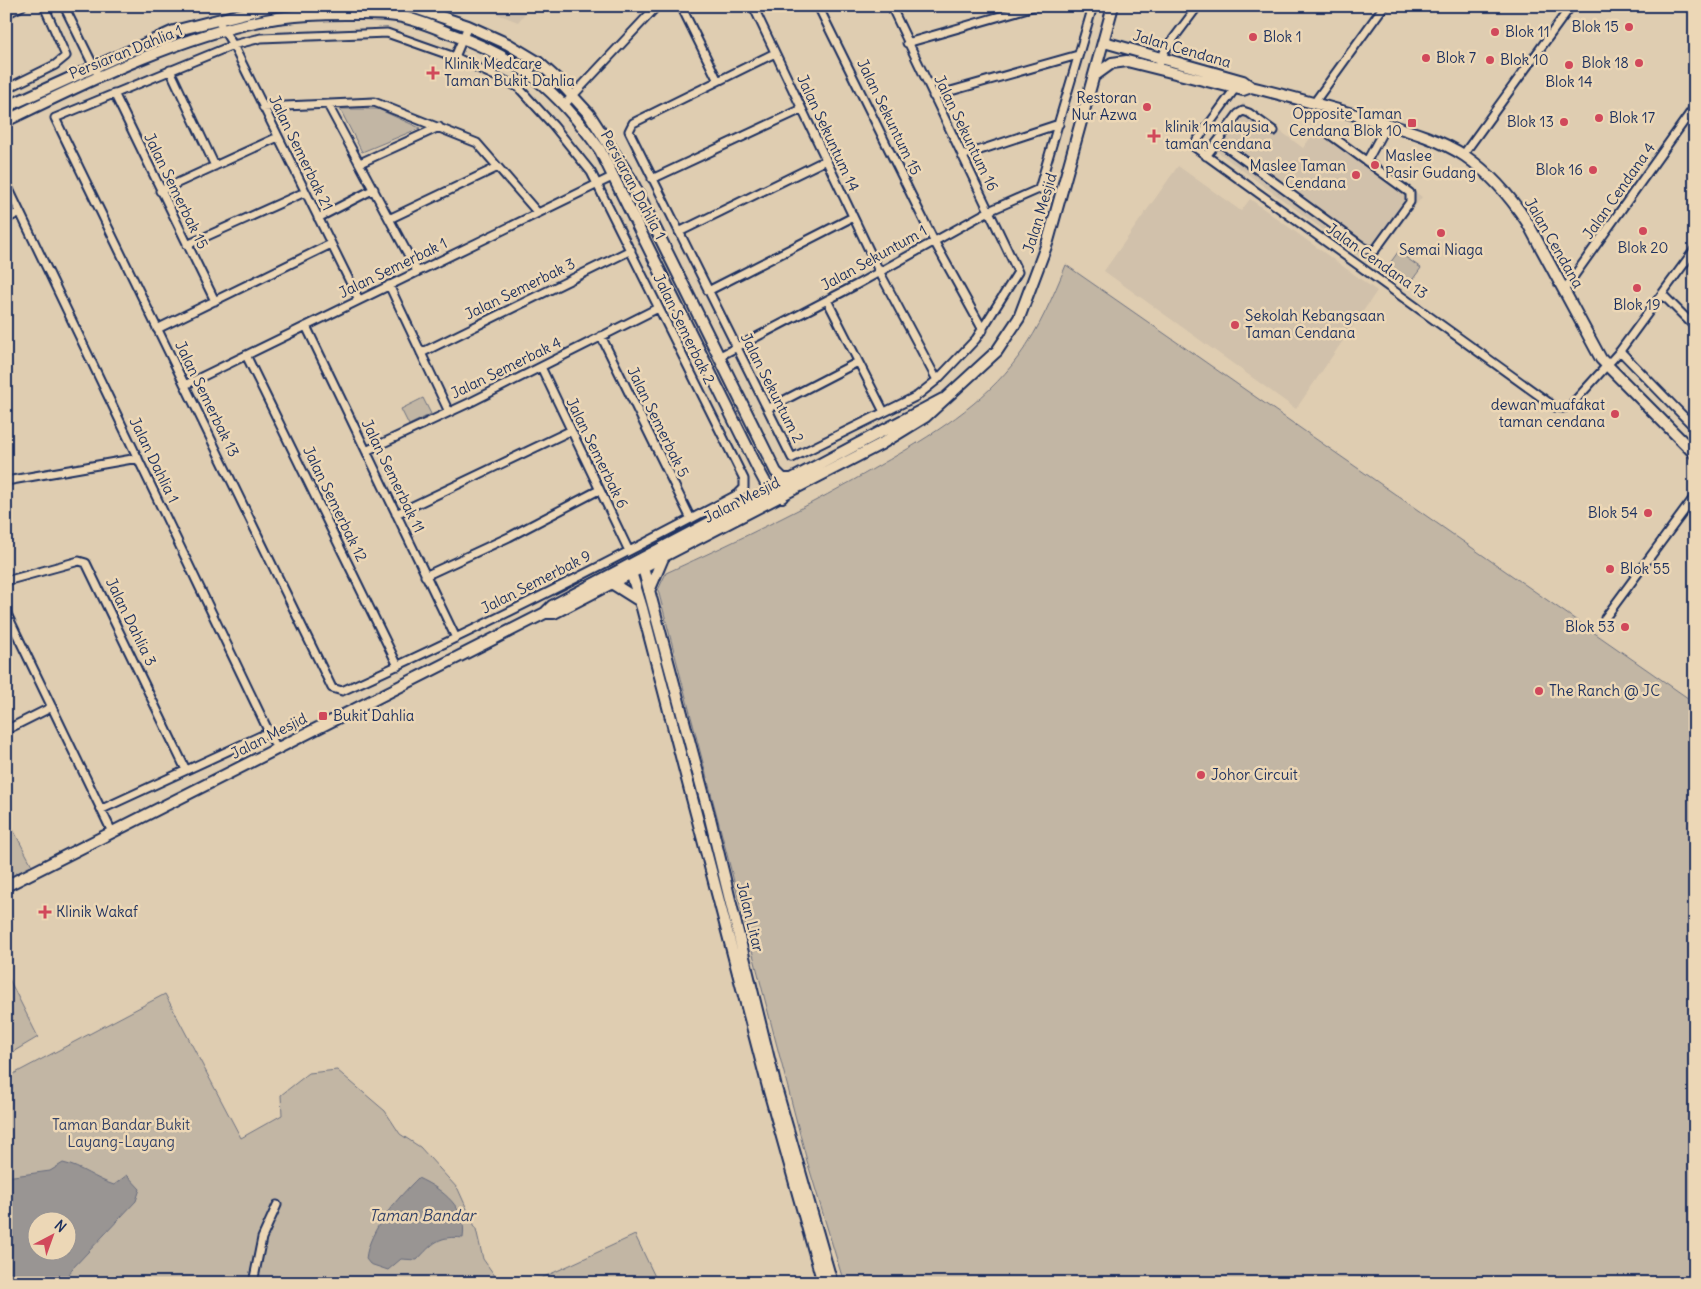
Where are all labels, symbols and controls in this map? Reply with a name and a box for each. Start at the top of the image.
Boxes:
place label: Blok 15 [1572,17,1619,36]
street label: Persiaran Dahlia 1 [66,20,185,83]
marker: Blok 15 [1623,21,1635,33]
place label: Blok 11 [1505,22,1550,41]
street label: Jalan Cendana [1131,25,1234,72]
marker: Blok 11 [1489,26,1501,38]
place label: Blok 1 [1263,27,1302,46]
marker: Blok 1 [1247,31,1259,43]
place label: Blok 7 [1436,48,1476,67]
place label: Blok 10 [1500,50,1549,69]
marker: Blok 7 [1420,52,1432,64]
place label: Blok 18 [1582,53,1629,72]
place label: Klinik Medcare Taman Bukit Dahlia [444,54,575,90]
marker: Blok 10 [1484,54,1496,66]
street label: Jalan Sekuntum 15 [853,56,926,178]
marker: Blok 18 [1633,57,1645,69]
marker: Blok 14 [1563,59,1575,71]
marker: Klinik Medcare Taman Bukit Dahlia [426,66,440,80]
street label: Jalan Sekuntum 14 [793,71,864,195]
street label: Jalan Sekuntum 16 [930,72,1003,194]
place label: Blok 14 [1545,72,1593,91]
place label: Restoran Nur Azwa [1071,88,1137,124]
street label: Jalan Semerbak 21 [265,92,338,214]
marker: Restoran Nur Azwa [1141,101,1153,113]
place label: Opposite Taman Cendana Blok 10 [1289,104,1402,140]
place label: Blok 17 [1609,108,1655,127]
place label: Blok 13 [1507,112,1554,131]
marker: Blok 17 [1593,112,1605,124]
marker: Blok 13 [1558,116,1570,128]
place label: klinik 1malaysia taman cendana [1165,117,1272,153]
marker: Opposite Taman Cendana Blok 10 [1406,117,1418,129]
street label: Persiaran Dahlia 1 [597,127,670,243]
marker: klinik 1malaysia taman cendana [1147,129,1161,143]
street label: Jalan Semerbak 15 [140,130,213,252]
street label: Jalan Cendana 4 [1578,139,1659,243]
place label: Maslee Pasir Gudang [1385,146,1476,182]
place label: Maslee Taman Cendana [1250,156,1346,192]
marker: Maslee Pasir Gudang [1369,159,1381,171]
place label: Blok 16 [1536,160,1583,179]
marker: Blok 16 [1587,164,1599,176]
marker: Maslee Taman Cendana [1350,169,1362,181]
street label: Jalan Mesjid [1018,170,1061,255]
street label: Jalan Cendana [1521,194,1588,292]
street label: Jalan Cendana 13 [1323,219,1432,303]
street label: Jalan Sekuntum 1 [817,221,930,295]
marker: Blok 20 [1637,225,1649,237]
marker: Semai Niaga [1435,227,1447,239]
street label: Jalan Semerbak 1 [336,233,450,302]
place label: Blok 20 [1618,238,1668,257]
place label: Semai Niaga [1399,240,1484,259]
street label: Jalan Semerbak 3 [461,254,578,324]
street label: Jalan Semerbak 2 [650,271,719,387]
marker: Blok 19 [1631,282,1643,294]
place label: Blok 19 [1613,295,1661,314]
place label: Sekolah Kebangsaan Taman Cendana [1245,306,1385,342]
marker: Sekolah Kebangsaan Taman Cendana [1229,319,1241,331]
street label: Jalan Sekuntum 2 [737,330,808,446]
street label: Jalan Semerbak 4 [447,332,565,403]
street label: Jalan Semerbak 13 [171,338,244,460]
street label: Jalan Semerbak 5 [623,363,693,480]
street label: Jalan Semerbak 6 [562,394,632,511]
place label: dewan muafakat taman cendana [1491,395,1605,431]
marker: dewan muafakat taman cendana [1609,408,1621,420]
street label: Jalan Dahlia 1 [126,414,183,506]
street label: Jalan Semerbak 11 [358,416,429,536]
street label: Jalan Semerbak 12 [299,443,372,565]
street label: Jalan Mesjid [701,472,783,527]
place label: Blok 54 [1588,503,1638,522]
marker: Blok 54 [1642,507,1654,519]
street label: Jalan Semerbak 9 [478,546,594,617]
place label: Blok 55 [1620,559,1670,578]
marker: Blok 55 [1604,563,1616,575]
street label: Jalan Dahlia 3 [102,575,161,669]
place label: Blok 53 [1565,617,1615,636]
marker: Blok 53 [1619,621,1631,633]
place label: The Ranch @ JC [1549,681,1660,700]
marker: The Ranch @ JC [1533,685,1545,697]
place label: Bukit Dahlia [333,706,415,725]
street label: Jalan Mesjid [228,708,310,763]
marker: Bukit Dahlia [317,710,329,722]
place label: Johor Circuit [1211,765,1298,784]
marker: Johor Circuit [1195,769,1207,781]
street label: Jalan Litar [733,880,768,954]
place label: Klinik Wakaf [56,902,139,921]
marker: Klinik Wakaf [38,905,52,919]
park label: Taman Bandar Bukit Layang-Layang [52,1115,190,1151]
water label: Taman Bandar [369,1205,478,1225]
north arrow [28,1212,78,1262]
text: N [51,1216,70,1236]

